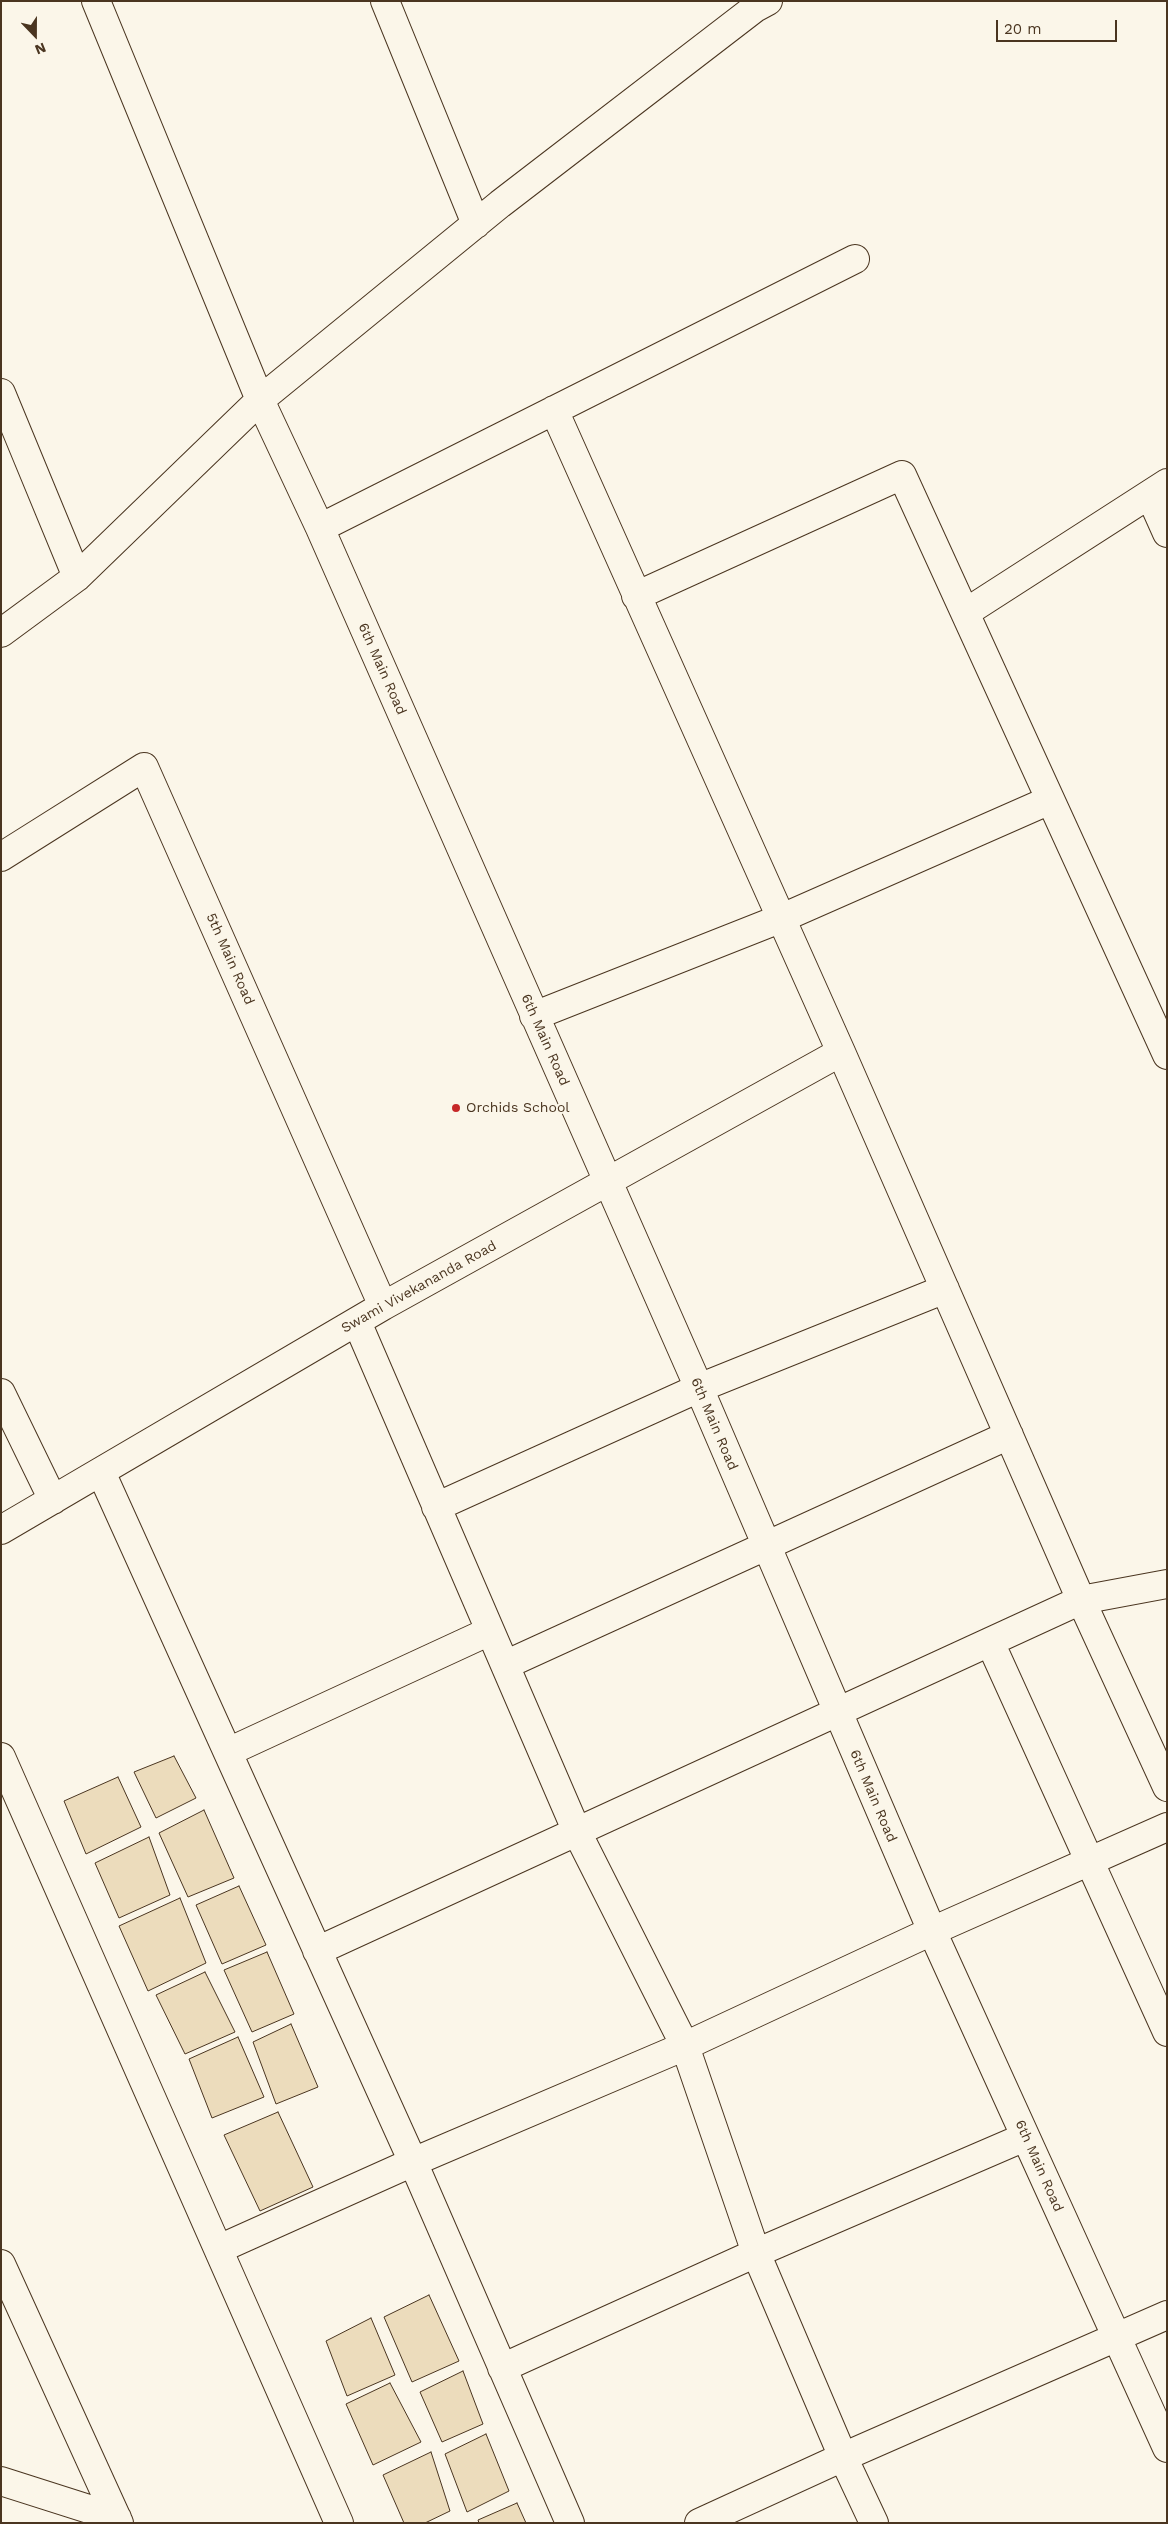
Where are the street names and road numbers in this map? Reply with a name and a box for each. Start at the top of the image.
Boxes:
street label: 6th Main Road [354,620,410,718]
street label: 5th Main Road [202,911,258,1007]
street label: 6th Main Road [517,991,573,1089]
street label: Swami Vivekananda Road [338,1237,500,1337]
street label: 6th Main Road [687,1375,741,1473]
street label: 6th Main Road [846,1747,900,1845]
street label: 6th Main Road [1011,2117,1067,2215]

